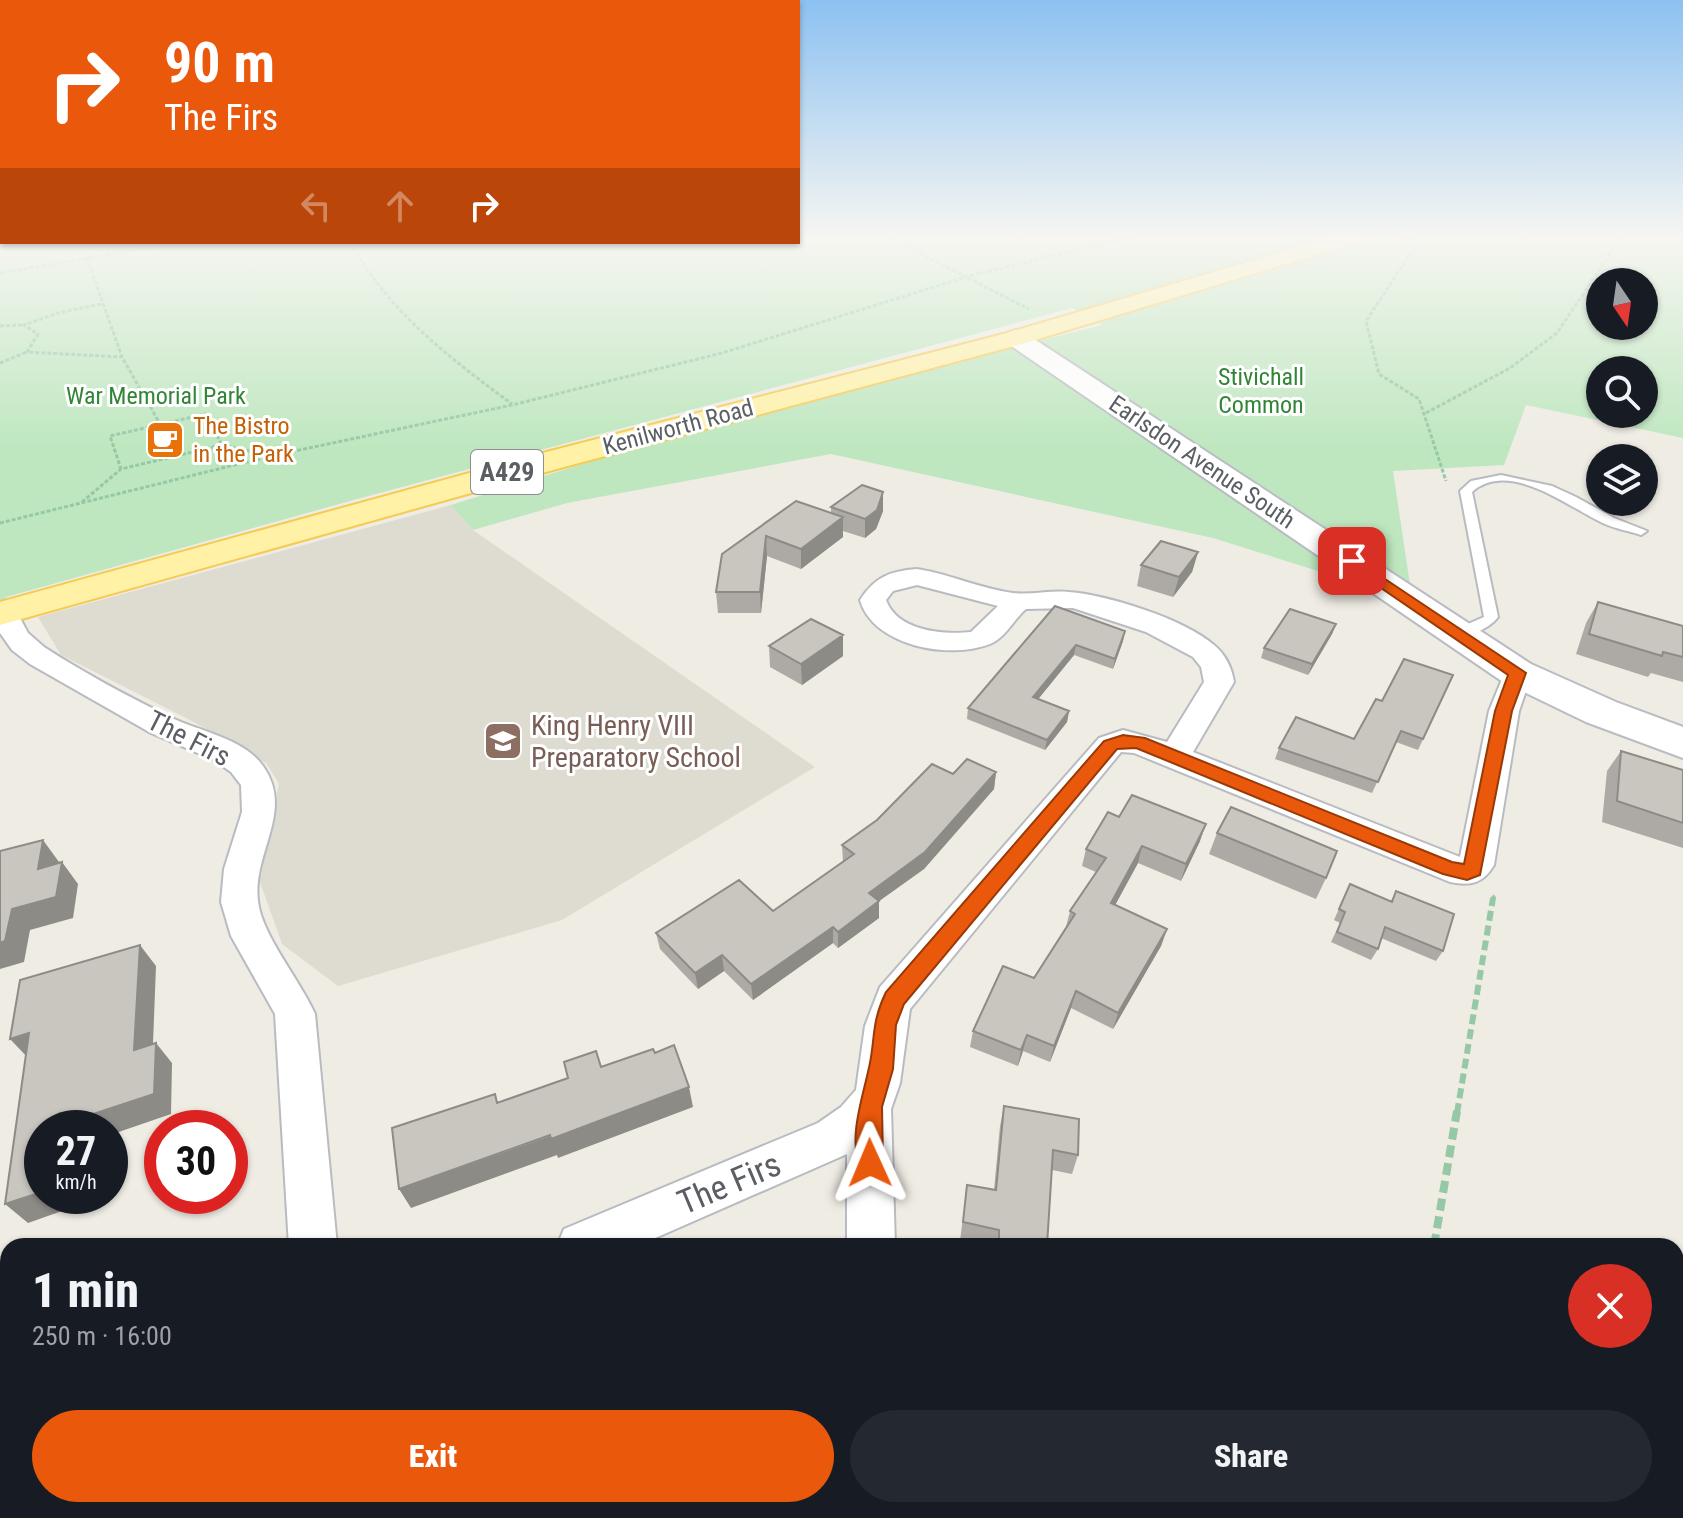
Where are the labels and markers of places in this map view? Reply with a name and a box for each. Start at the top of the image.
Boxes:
place label: The Bistro in the Park [193,412,294,468]
cafe icon: The Bistro in the Park [144,419,186,461]
pin [1318,527,1386,595]
place label: King Henry VIII Preparatory School [531,709,741,774]
school or university icon: King Henry VIII Preparatory School [482,720,524,762]

